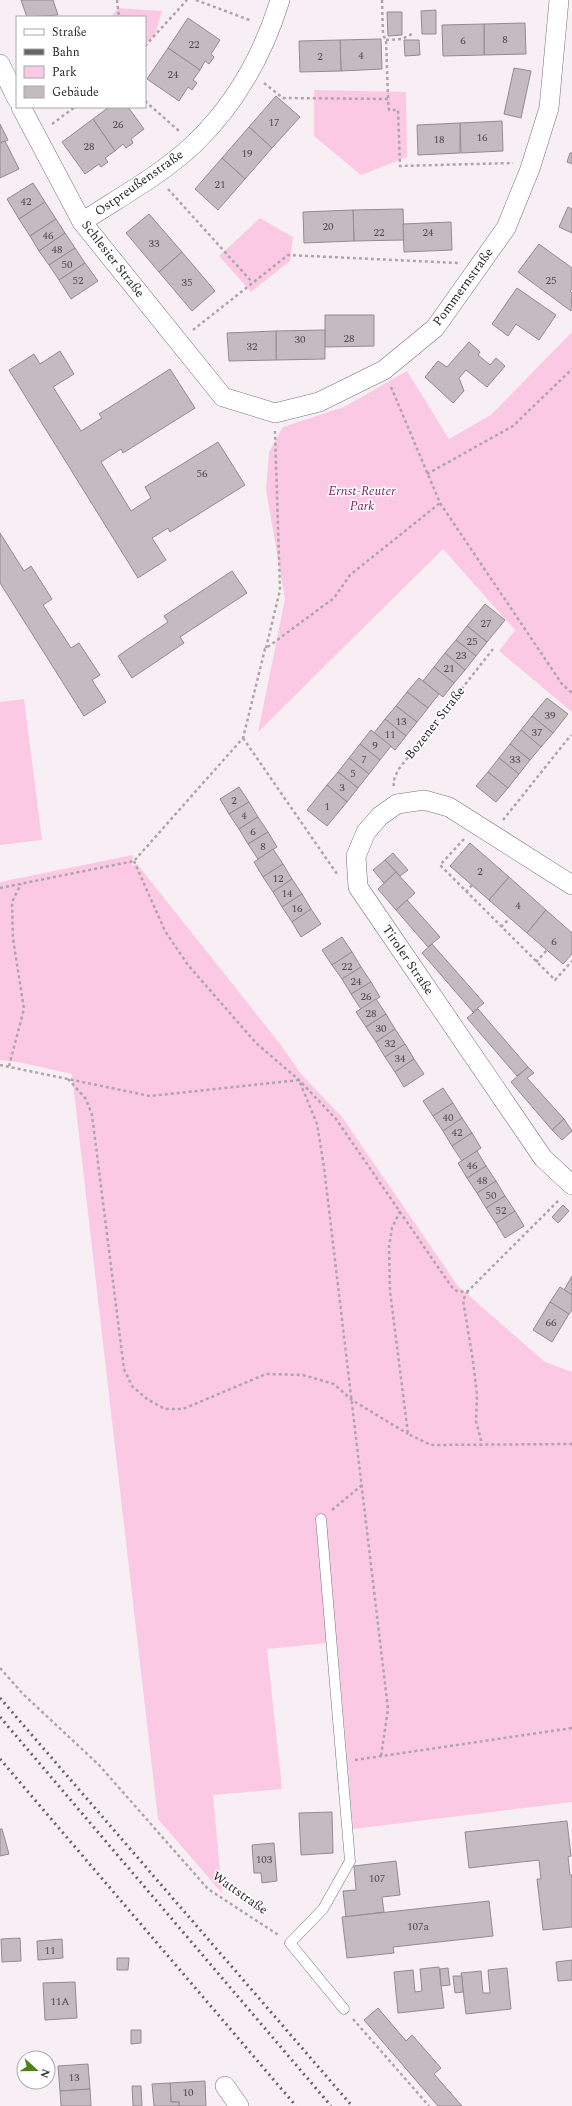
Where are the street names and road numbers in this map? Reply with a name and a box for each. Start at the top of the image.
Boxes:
street label: Ostpreußenstraße [90,145,188,221]
street label: Schlesier Straße [76,216,150,302]
street label: Pommernstraße [428,244,498,330]
street label: Bozener Straße [400,682,470,764]
street label: Tiroler Straße [377,921,439,999]
street label: Wattstraße [208,1866,272,1920]

